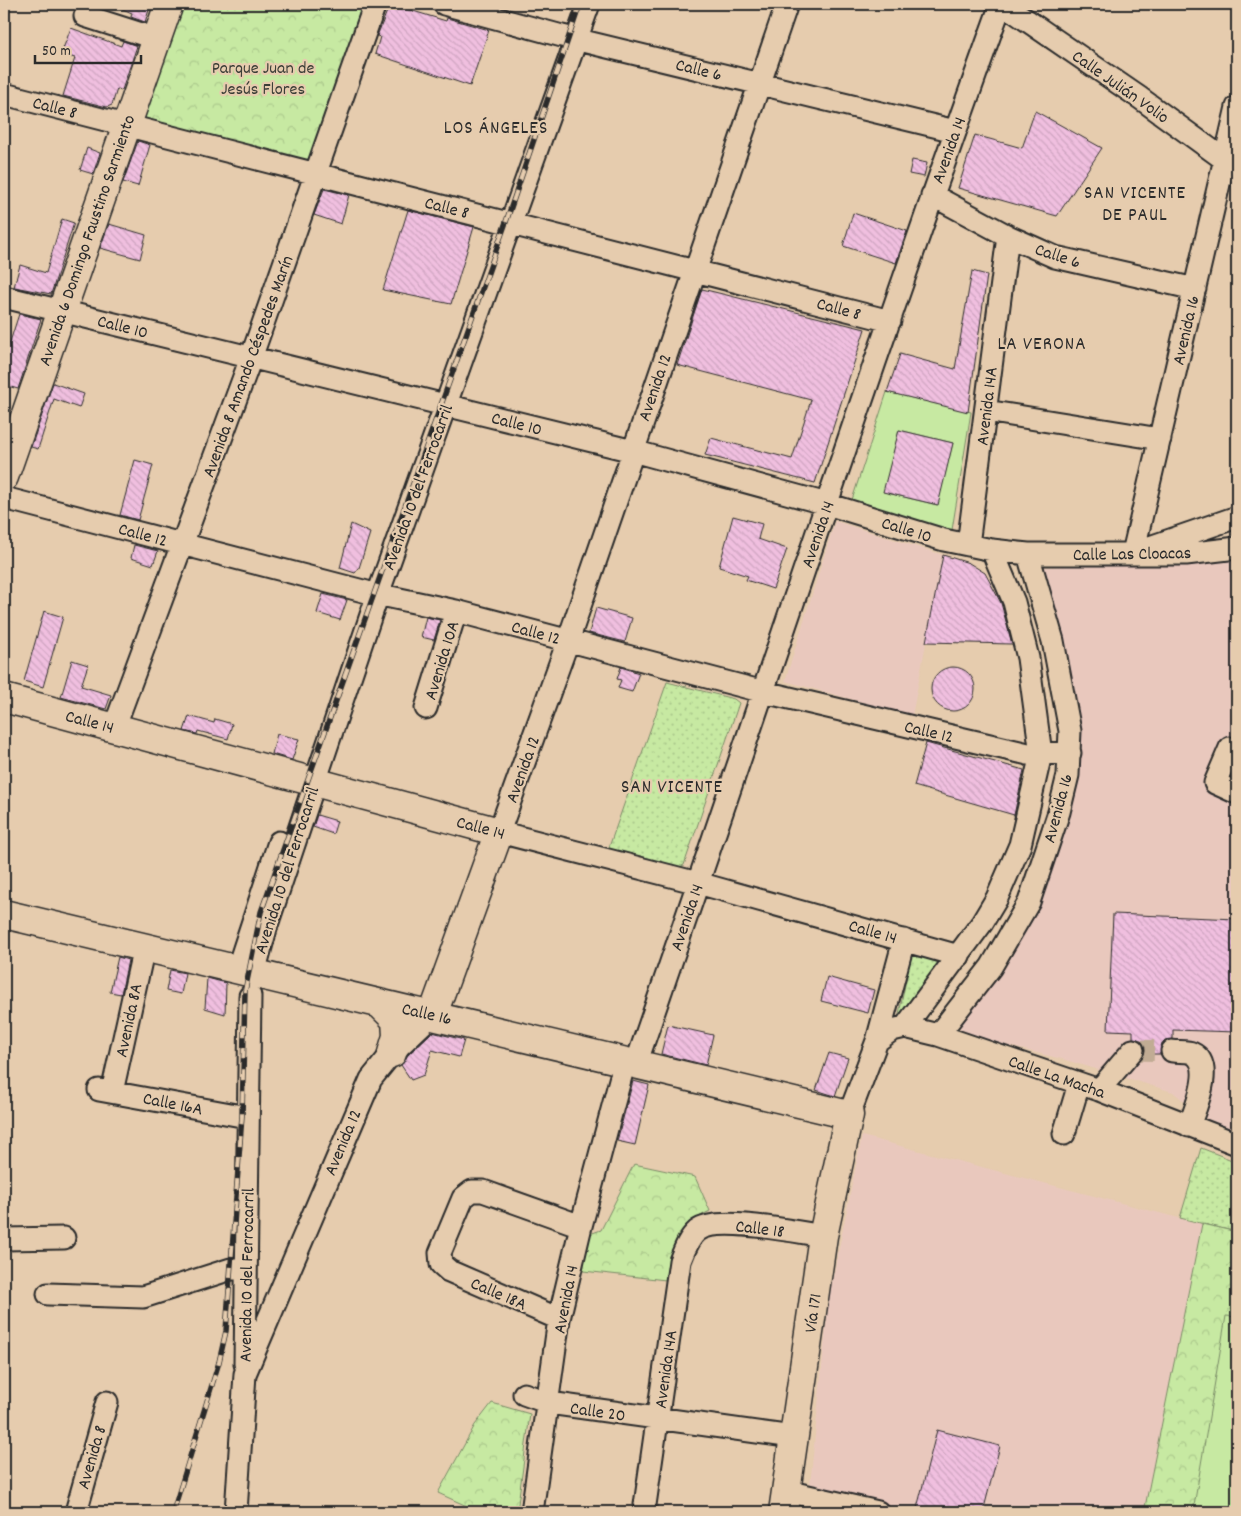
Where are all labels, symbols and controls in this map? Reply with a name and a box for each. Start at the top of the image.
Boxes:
scale bar [35,32,141,64]
text: 50 m [42,41,71,63]
street label: Calle Julián Volio [1066,45,1173,131]
street label: Calle 6 [673,54,724,89]
park label: Parque Juan de Jesús Flores [212,57,314,103]
street label: Calle 8 [29,92,79,127]
street label: Avenida 6 Domingo Faustino Sarmiento [34,112,143,370]
street label: Avenida 14 [927,114,974,188]
district label: LOS ÁNGELES [444,116,548,143]
district label: SAN VICENTE DE PAUL [1084,181,1186,230]
street label: Calle 8 [421,192,471,227]
street label: Calle 6 [1031,238,1083,276]
street label: Avenida 8 Amando Céspedes Marín [197,252,301,481]
street label: Calle 8 [813,292,863,328]
street label: Avenida 16 [1167,293,1208,368]
street label: Calle 10 [94,310,151,347]
district label: LA VERONA [997,332,1087,359]
street label: Avenida 12 [633,351,680,425]
street label: Avenida 14A [971,365,1006,447]
street label: Avenida 10 del Ferrocarril [378,401,461,574]
street label: Calle 10 [488,407,545,444]
street label: Avenida 14 [796,498,842,572]
street label: Calle 10 [878,512,935,551]
street label: Calle 12 [115,518,170,555]
street label: Calle Las Cloacas [1073,542,1191,569]
street label: Calle 12 [508,616,563,653]
street label: Avenida 10A [420,618,467,703]
street label: Calle 14 [62,705,116,742]
street label: Calle 12 [901,716,955,751]
street label: Avenida 12 [501,733,548,807]
street label: Avenida 16 [1038,771,1081,846]
district label: SAN VICENTE [621,775,723,802]
street label: Avenida 10 del Ferrocarril [250,783,327,958]
street label: Calle 14 [453,811,507,848]
street label: Avenida 14 [665,881,711,955]
street label: Calle 14 [845,915,899,952]
street label: Avenida 8A [110,981,150,1060]
street label: Calle 16 [399,998,454,1033]
street label: Calle La Macha [1004,1050,1108,1107]
street label: Calle 16A [140,1087,205,1124]
street label: Avenida 12 [319,1106,369,1180]
street label: Avenida 10 del Ferrocarril [234,1187,263,1362]
street label: Calle 18 [734,1215,786,1246]
street label: Avenida 14 [549,1263,586,1336]
street label: Calle 18A [466,1272,530,1318]
street label: Vía 171 [799,1292,830,1335]
street label: Avenida 14A [650,1328,685,1410]
street label: Calle 20 [568,1397,627,1430]
street label: Avenida 8 [72,1423,114,1492]

